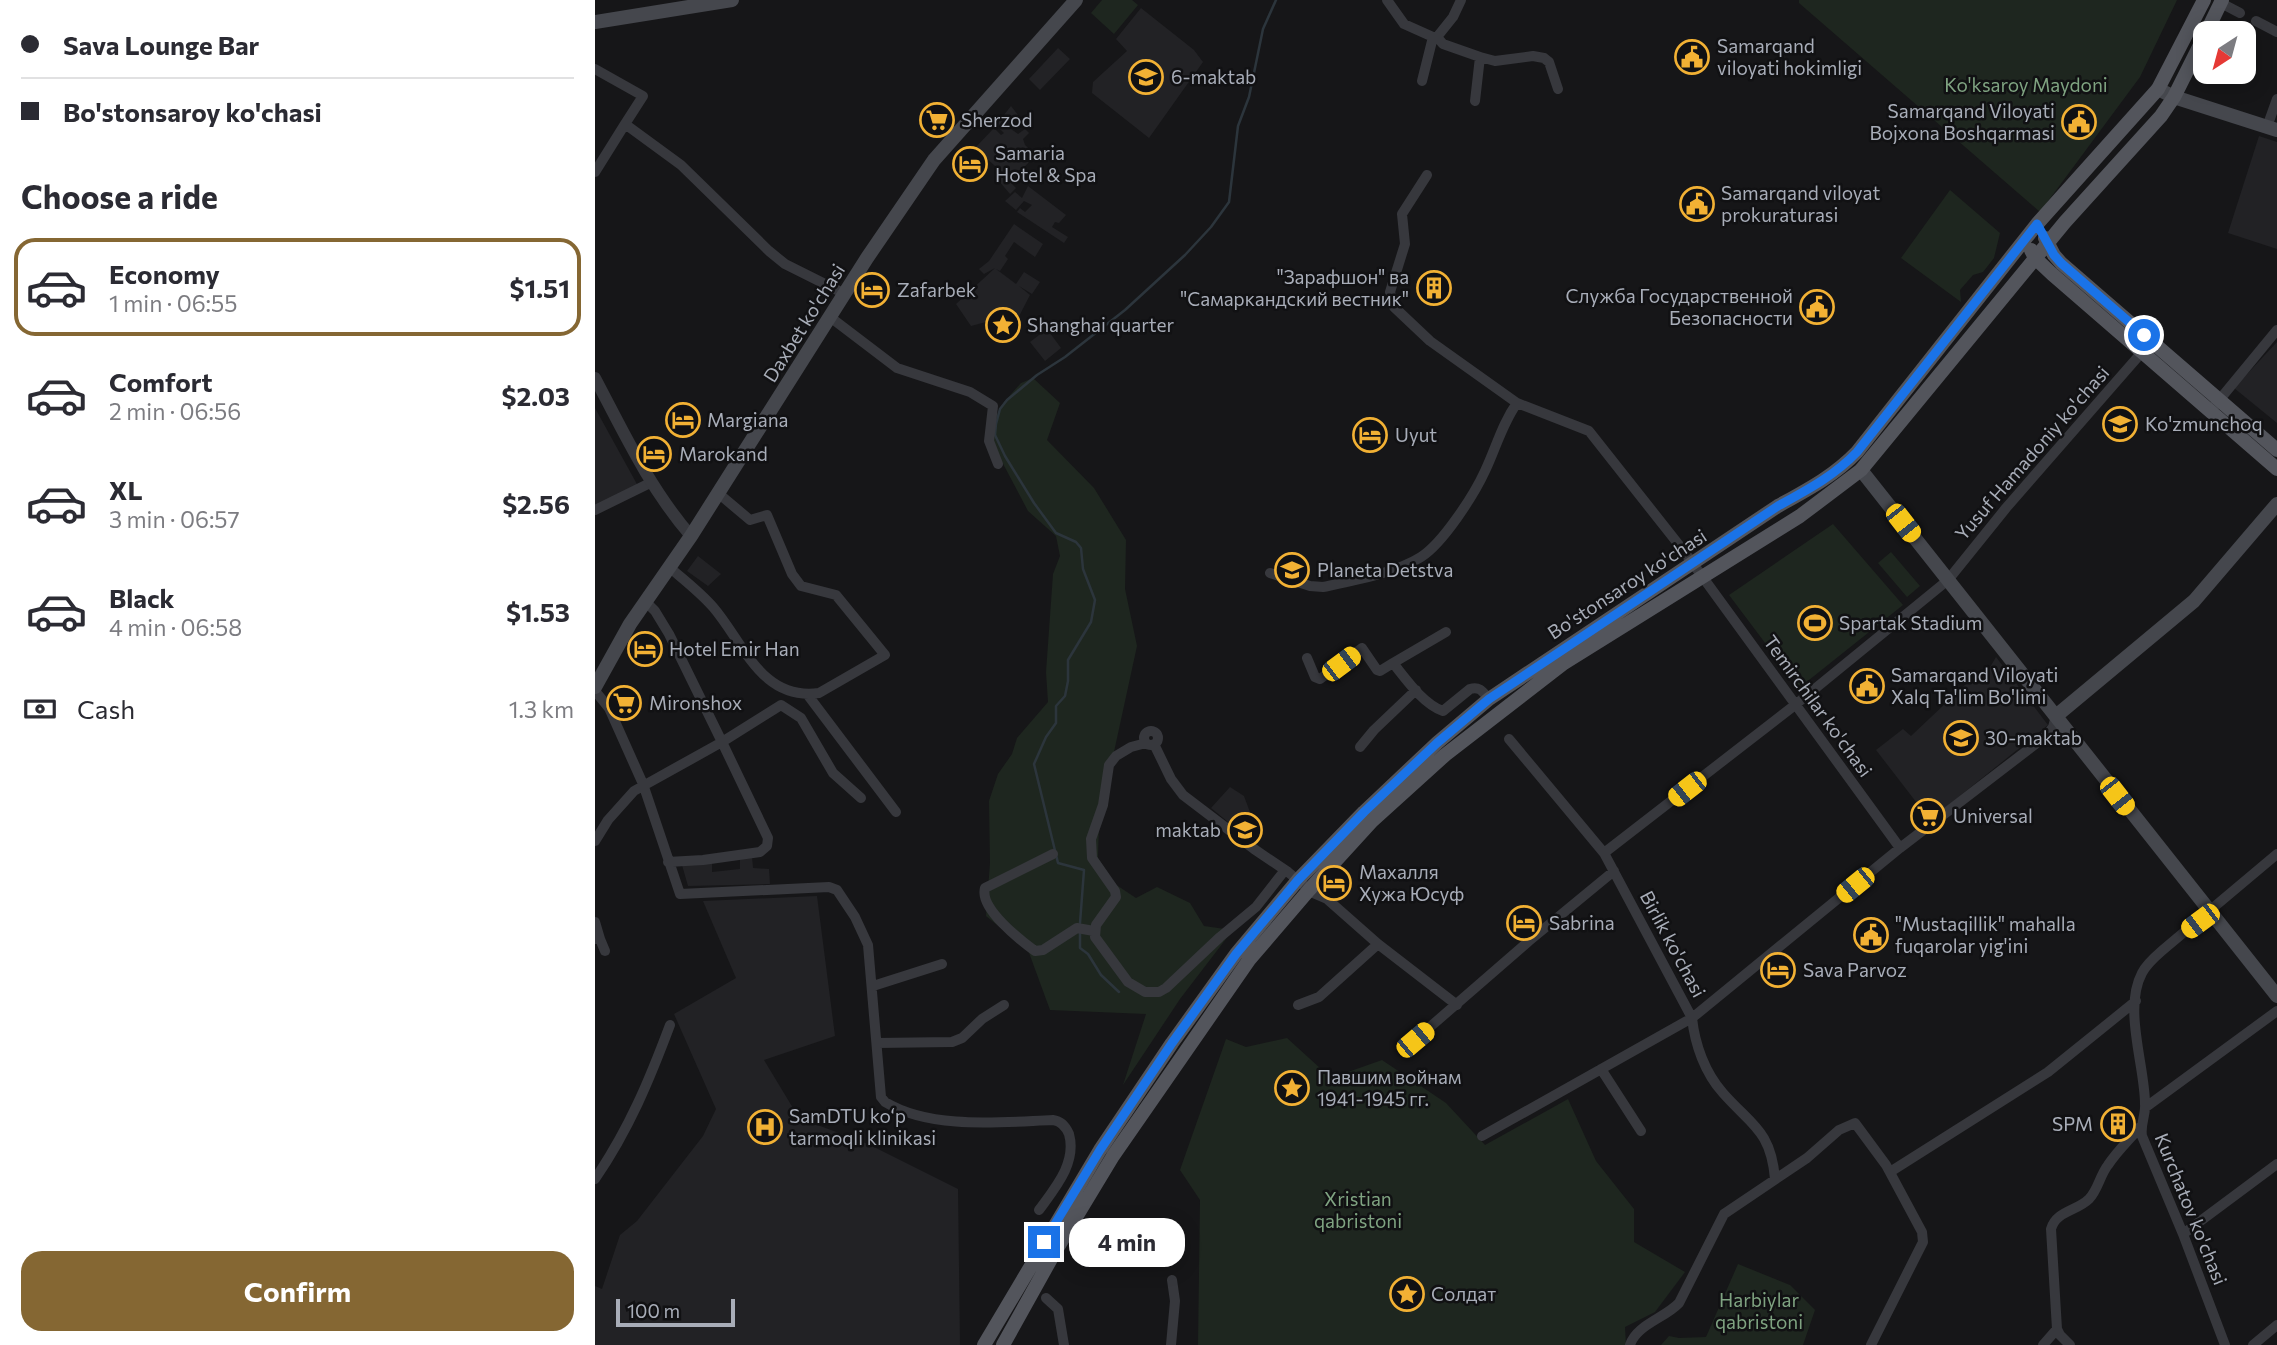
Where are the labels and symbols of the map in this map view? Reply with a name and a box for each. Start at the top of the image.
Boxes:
north arrow [2193,21,2256,84]
place label: Samarqand viloyati hokimligi [1717,34,1862,79]
public building icon: Samarqand viloyati hokimligi [1673,38,1711,76]
school or university icon: 6-maktab [1127,58,1165,96]
place label: 6-maktab [1171,65,1256,88]
park label: Ko'ksaroy Maydoni [1944,73,2108,96]
place label: Samarqand Viloyati Bojxona Boshqarmasi [1869,99,2055,144]
supermarket icon: Sherzod [918,101,956,139]
public building icon: Samarqand Viloyati Bojxona Boshqarmasi [2060,103,2098,141]
place label: Sherzod [961,108,1032,131]
place label: Samaria Hotel & Spa [995,141,1097,186]
hotel icon: Samaria Hotel & Spa [951,145,989,183]
place label: Samarqand viloyat prokuraturasi [1721,181,1880,226]
public building icon: Samarqand viloyat prokuraturasi [1678,185,1716,223]
street label: Daxbet ko'chasi [758,259,849,386]
place label: "Зарафшон" ва "Самаркандский вестник" [1180,265,1409,310]
building icon: "Зарафшон" ва "Самаркандский вестник" [1415,269,1453,307]
hotel icon: Zafarbek [853,271,891,309]
place label: Zafarbek [897,278,976,301]
place label: Служба Государственной Безопасности [1565,284,1793,329]
public building icon: Служба Государственной Безопасности [1798,288,1836,326]
place icon: Shanghai quarter [984,306,1022,344]
place label: Shanghai quarter [1027,313,1174,336]
route start [2128,319,2160,351]
street label: Yusuf Hamadoniy ko'chasi [1950,361,2114,544]
hotel icon: Margiana [664,401,702,439]
school or university icon: Ko'zmunchoq [2101,405,2139,443]
place label: Margiana [707,408,788,431]
place label: Ko'zmunchoq [2145,412,2263,435]
hotel icon: Uyut [1351,416,1389,454]
place label: Uyut [1395,423,1437,446]
hotel icon: Marokand [635,435,673,473]
place label: Marokand [679,442,768,465]
car [1882,500,1925,546]
street label: Bo'stonsaroy ko'chasi [1543,524,1711,644]
school or university icon: Planeta Detstva [1273,551,1311,589]
place label: Planeta Detstva [1317,558,1453,581]
sports icon: Spartak Stadium [1796,604,1834,642]
place label: Spartak Stadium [1839,611,1982,634]
hotel icon: Hotel Emir Han [626,630,664,668]
street label: Temirchilar ko'chasi [1759,630,1878,781]
place label: Hotel Emir Han [669,637,800,660]
car [1318,643,1365,685]
place label: Samarqand Viloyati Xalq Ta'lim Bo'limi [1891,663,2058,708]
public building icon: Samarqand Viloyati Xalq Ta'lim Bo'limi [1848,667,1886,705]
supermarket icon: Mironshox [605,684,643,722]
place label: Mironshox [649,691,742,714]
school or university icon: 30-maktab [1942,719,1980,757]
place label: 30-maktab [1985,726,2082,749]
car [1664,768,1711,810]
car [2096,773,2139,819]
supermarket icon: Universal [1909,797,1947,835]
place label: Universal [1953,804,2033,827]
school or university icon: maktab [1226,811,1264,849]
place label: maktab [1155,818,1221,841]
place label: Махалля Хужа Юсуф [1359,860,1464,905]
hotel icon: Махалля Хужа Юсуф [1315,864,1353,902]
car [1833,864,1878,906]
street label: Birlik ko'chasi [1636,887,1711,1001]
car [2177,900,2224,942]
hotel icon: Sabrina [1505,904,1543,942]
place label: Sabrina [1549,911,1615,934]
place label: "Mustaqillik" mahalla fuqarolar yig'ini [1895,912,2076,957]
public building icon: "Mustaqillik" mahalla fuqarolar yig'ini [1852,916,1890,954]
hotel icon: Sava Parvoz [1759,951,1797,989]
place label: Sava Parvoz [1803,958,1907,981]
car [1393,1018,1438,1062]
place label: Павшим войнам 1941-1945 гг. [1317,1065,1462,1110]
place icon: Павшим войнам 1941-1945 гг. [1273,1069,1311,1107]
place label: SamDTU ko‘p tarmoqli klinikasi [789,1104,936,1149]
building icon: SPM [2099,1105,2137,1143]
hospital icon: SamDTU ko‘p tarmoqli klinikasi [746,1108,784,1146]
place label: SPM [2052,1112,2093,1135]
street label: Kurchatov ko'chasi [2151,1130,2232,1288]
park label: Xristian qabristoni [1314,1187,1402,1232]
callout: 4 min [1069,1218,1184,1266]
route end [1028,1226,1060,1258]
place icon: Солдат [1388,1275,1426,1313]
place label: Солдат [1431,1282,1496,1305]
park label: Harbiylar qabristoni [1715,1288,1803,1333]
scale bar [616,1296,735,1328]

